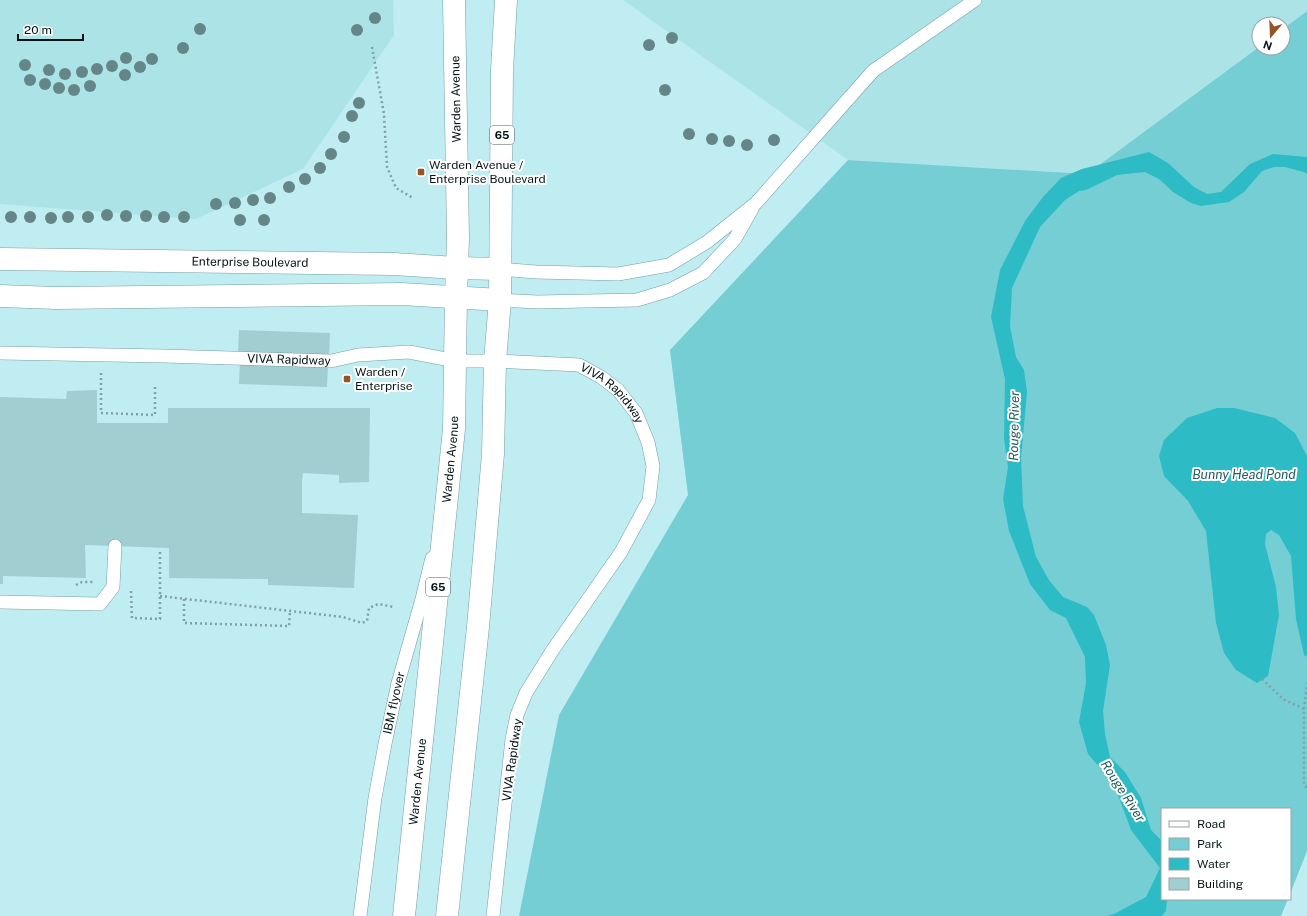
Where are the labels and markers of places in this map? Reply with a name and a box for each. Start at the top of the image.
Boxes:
place label: Warden Avenue / Enterprise Boulevard [429,158,546,186]
marker: Warden Avenue / Enterprise Boulevard [416,167,426,177]
place label: Warden / Enterprise [355,365,413,393]
marker: Warden / Enterprise [342,374,352,384]

